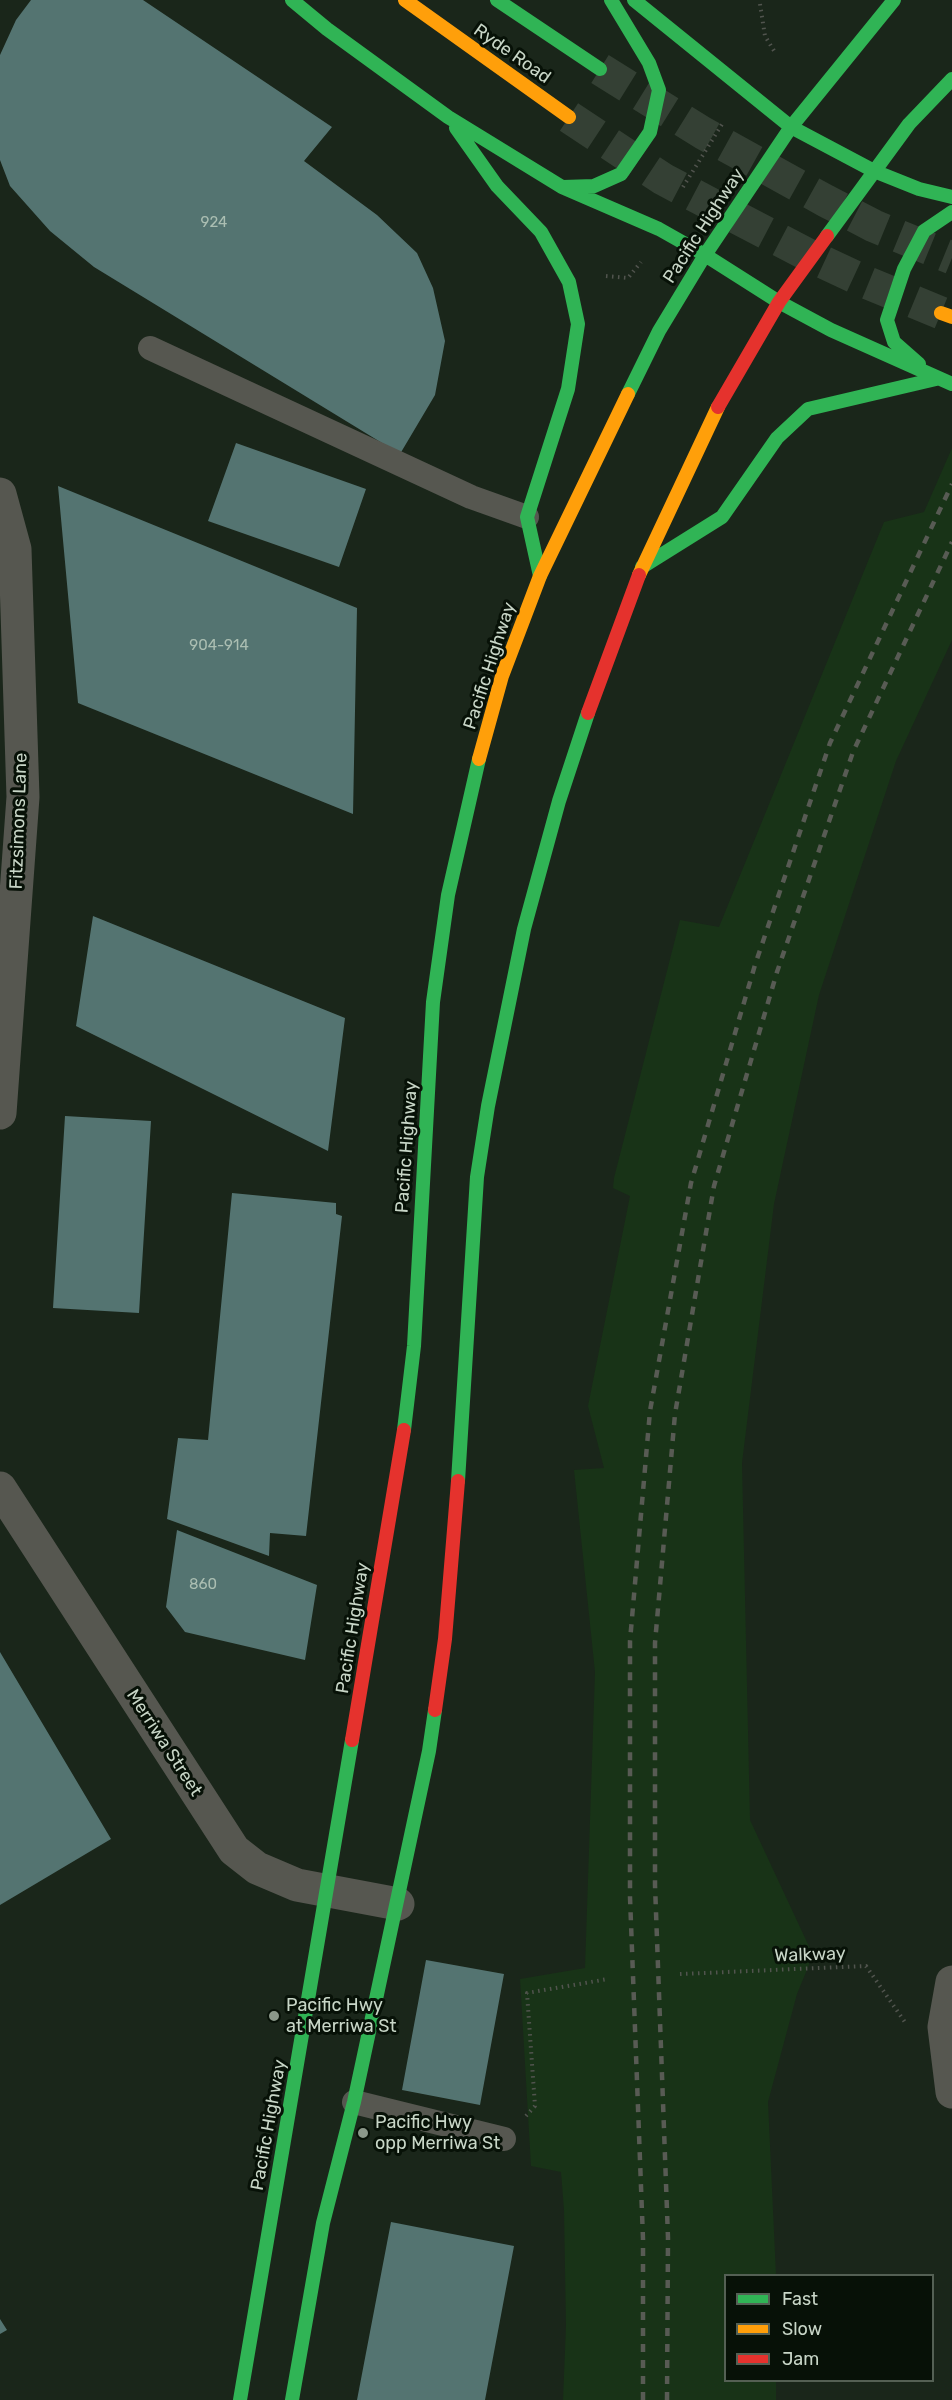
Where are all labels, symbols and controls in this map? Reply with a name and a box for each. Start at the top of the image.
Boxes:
street label: Ryde Road [469,20,555,88]
street label: Pacific Highway [659,165,749,287]
house number: 924 [201,214,227,232]
street label: Pacific Highway [459,600,521,732]
house number: 904-914 [189,637,249,655]
street label: Fitzsimons Lane [6,752,32,890]
street label: Pacific Highway [392,1080,422,1214]
street label: Pacific Highway [332,1561,374,1695]
house number: 860 [189,1576,217,1594]
street label: Merriwa Street [121,1686,207,1800]
street label: Walkway [774,1943,846,1967]
place label: Pacific Hwy at Merriwa St [286,1995,396,2038]
marker: Pacific Hwy at Merriwa St [267,2009,281,2023]
street label: Pacific Highway [247,2058,291,2192]
place label: Pacific Hwy opp Merriwa St [375,2112,500,2154]
marker: Pacific Hwy opp Merriwa St [356,2126,370,2140]
legend [724,2274,934,2382]
text: Fast [782,2288,818,2310]
text: Slow [782,2318,822,2340]
text: Jam [782,2348,819,2370]

